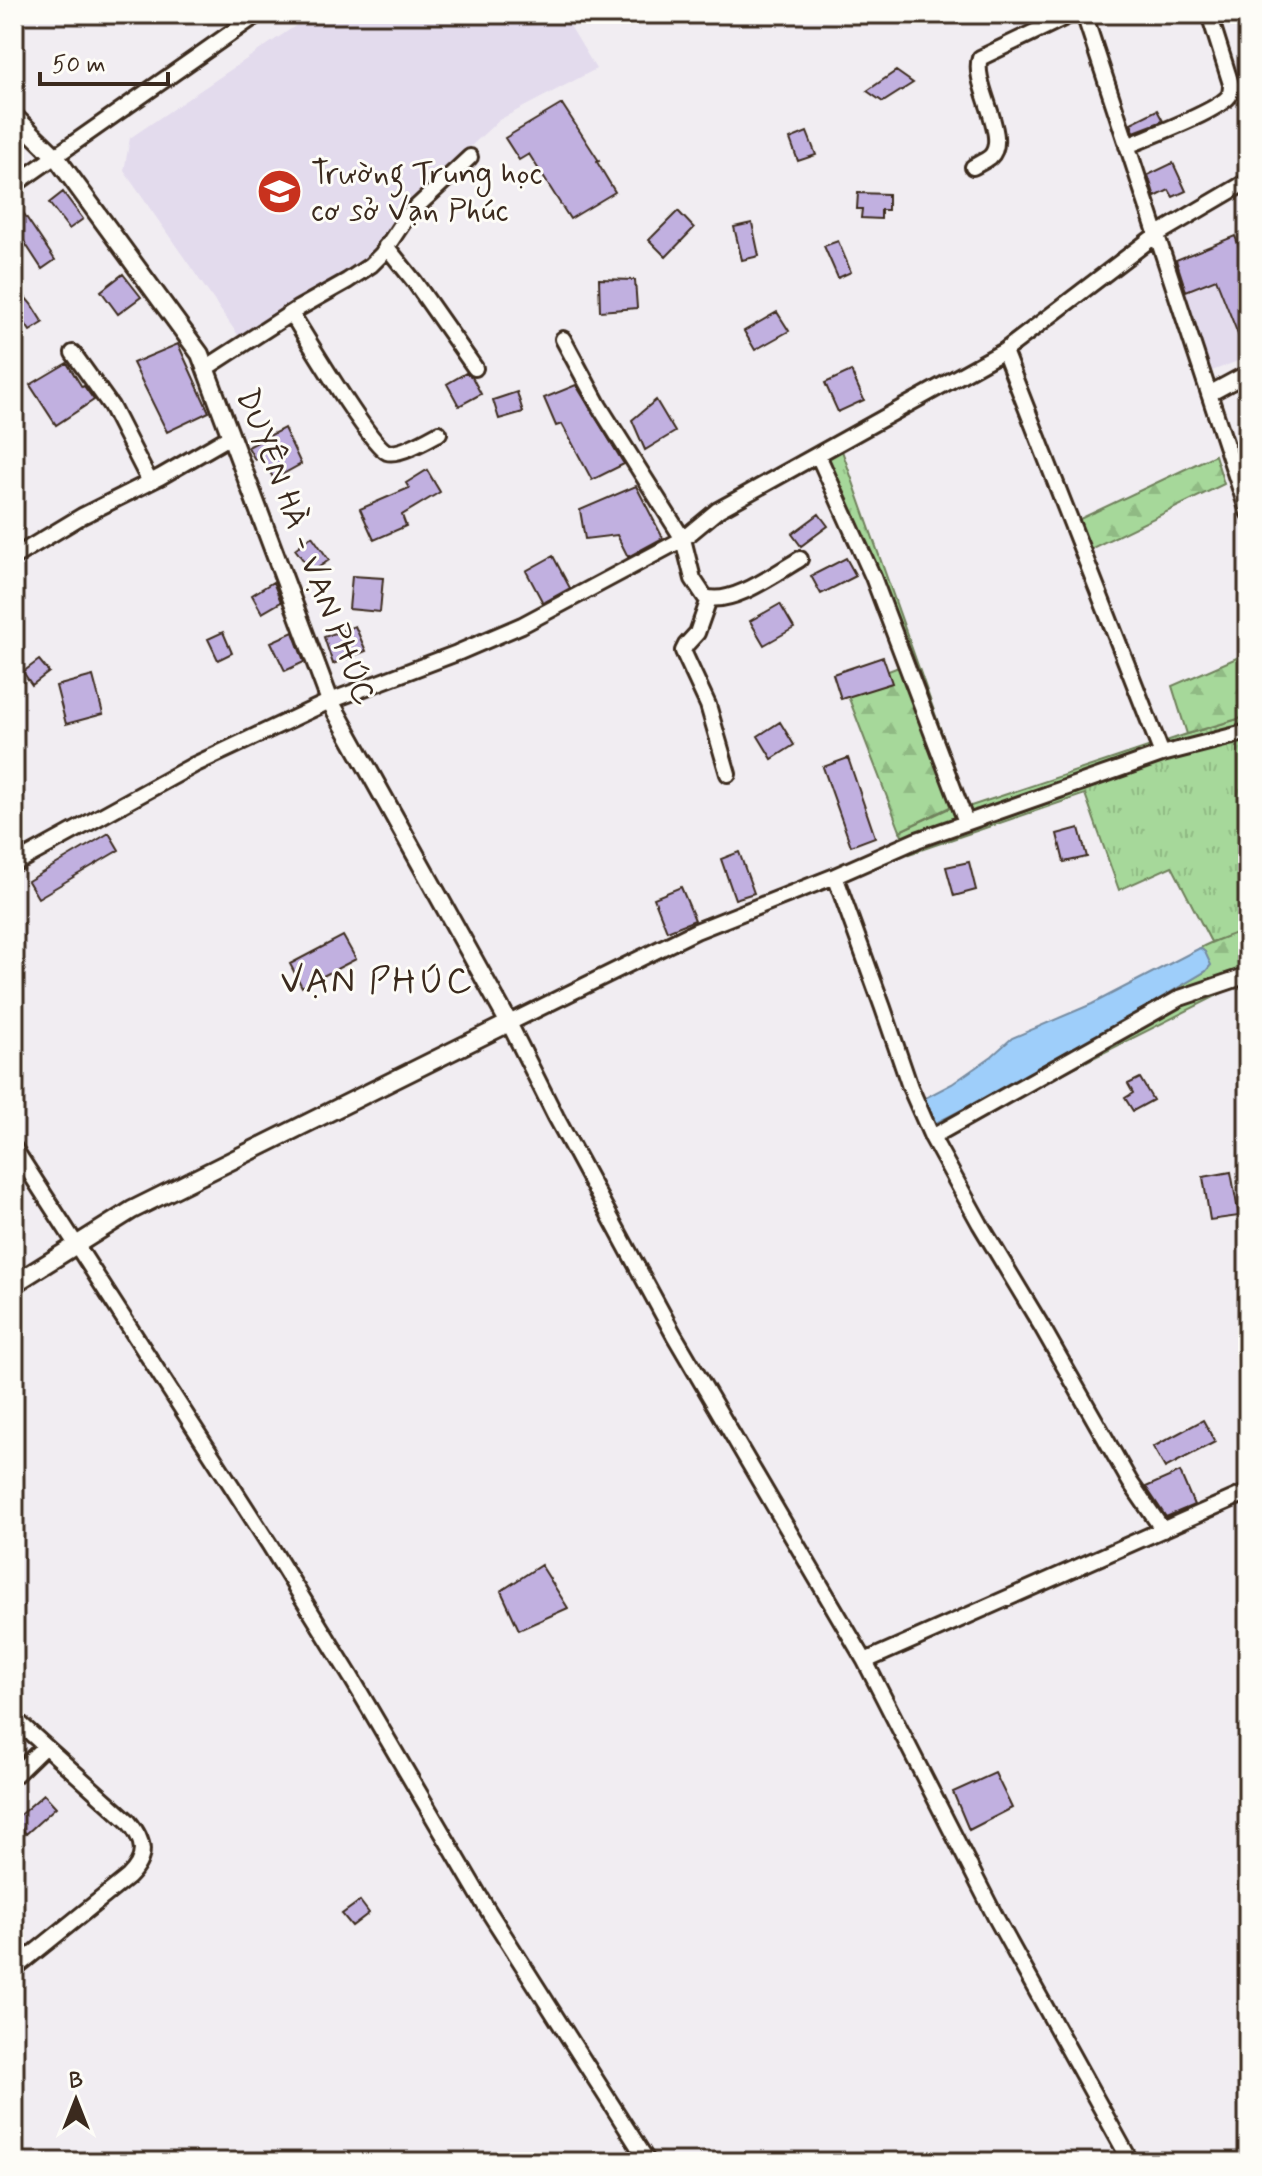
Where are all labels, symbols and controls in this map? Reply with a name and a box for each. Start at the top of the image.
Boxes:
scale bar [40,36,168,86]
text: 50 m [52,50,106,81]
place label: Trường Trung học cơ sở Vạn Phúc [311,153,543,232]
school or university icon: Trường Trung học cơ sở Vạn Phúc [256,168,304,216]
street label: DUYÊN HÀ - VẠN PHÚC [225,383,385,711]
district label: VẠN PHÚC [280,959,474,1006]
north arrow [36,2060,116,2140]
text: B [69,2068,83,2096]

